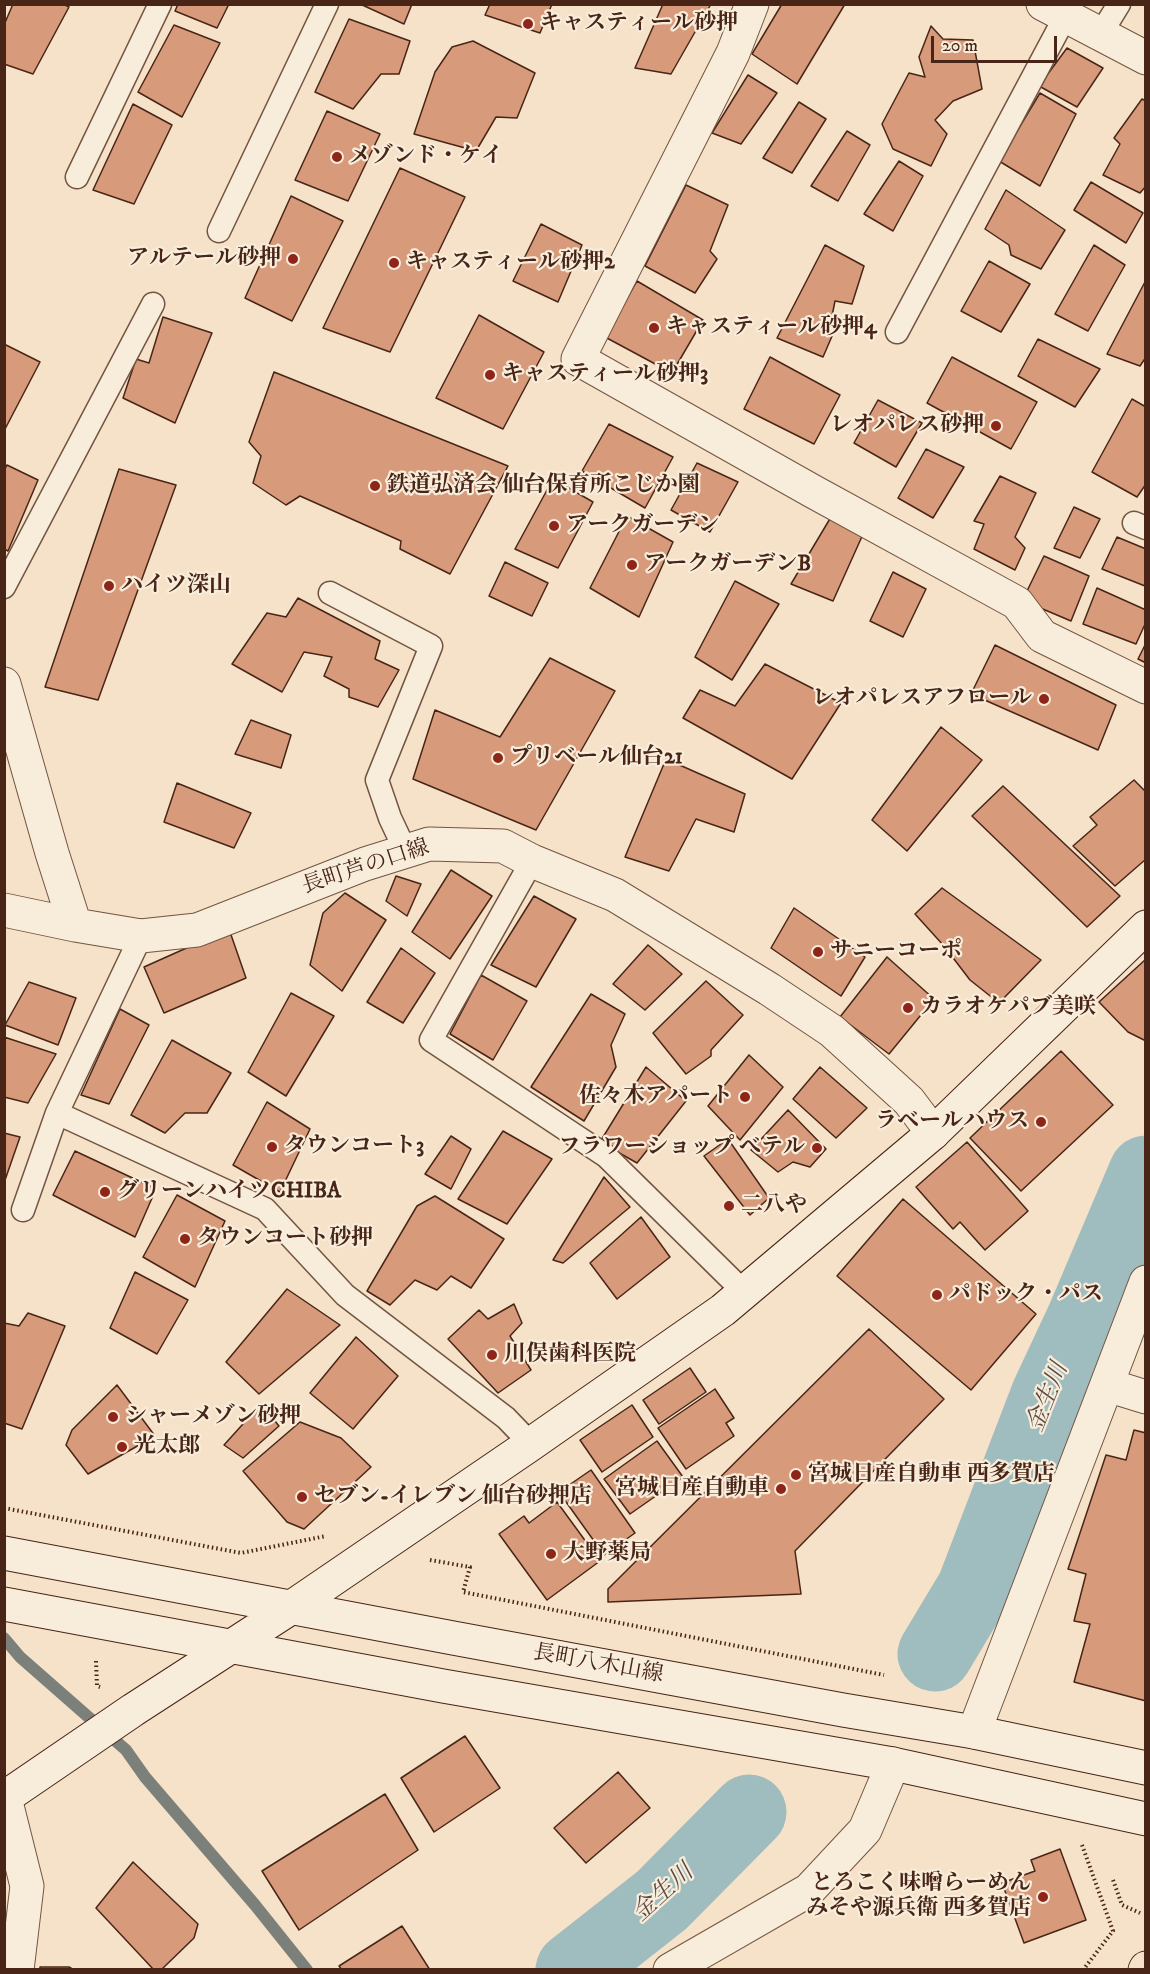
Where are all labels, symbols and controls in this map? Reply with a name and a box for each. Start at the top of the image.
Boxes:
place label: キャスティール砂押 [540,11,738,37]
marker: キャスティール砂押 [521,17,535,31]
scale bar [934,24,1060,62]
text: 20 m [942,35,978,57]
place label: メゾンド・ケイ [349,144,503,170]
marker: メゾンド・ケイ [330,150,344,164]
place label: アルテール砂押 [127,246,281,272]
place label: キャスティール砂押2 [406,250,615,276]
marker: アルテール砂押 [286,252,300,266]
marker: キャスティール砂押2 [387,256,401,270]
place label: キャスティール砂押4 [666,315,877,341]
marker: キャスティール砂押4 [647,321,661,335]
place label: キャスティール砂押3 [502,362,708,388]
marker: キャスティール砂押3 [483,368,497,382]
place label: レオパレス砂押 [830,413,984,439]
marker: レオパレス砂押 [989,419,1003,433]
place label: 鉄道弘済会 仙台保育所こじか園 [387,473,700,499]
marker: 鉄道弘済会 仙台保育所こじか園 [368,479,382,493]
place label: アークガーデン [566,513,719,539]
marker: アークガーデン [547,519,561,533]
place label: アークガーデンB [644,552,811,578]
marker: アークガーデンB [625,558,639,572]
place label: ハイツ深山 [121,573,231,599]
marker: ハイツ深山 [102,579,116,593]
place label: レオパレスアフロール [812,686,1032,712]
marker: レオパレスアフロール [1037,692,1051,706]
place label: プリベール仙台21 [510,745,683,771]
marker: プリベール仙台21 [491,751,505,765]
street label: 長町芦の口線 [299,835,433,901]
place label: サニーコーポ [830,939,962,965]
marker: サニーコーポ [811,945,825,959]
place label: カラオケパブ美咲 [920,995,1096,1021]
marker: カラオケパブ美咲 [901,1001,915,1015]
place label: 佐々木アパート [579,1084,733,1110]
marker: 佐々木アパート [738,1090,752,1104]
place label: ラベールハウス [875,1109,1029,1135]
marker: ラベールハウス [1034,1115,1048,1129]
place label: タウンコート3 [284,1134,424,1160]
place label: フラワーショップ べテル [558,1135,805,1161]
marker: タウンコート3 [265,1140,279,1154]
marker: フラワーショップ べテル [810,1141,824,1155]
place label: グリーンハイツCHIBA [117,1179,341,1205]
marker: グリーンハイツCHIBA [98,1185,112,1199]
place label: 二八や [741,1193,807,1219]
marker: 二八や [722,1199,736,1213]
place label: タウンコート砂押 [197,1226,373,1252]
marker: タウンコート砂押 [178,1232,192,1246]
place label: パドック・パス [949,1282,1103,1308]
marker: パドック・パス [930,1288,944,1302]
place label: 川俣歯科医院 [504,1342,636,1368]
marker: 川俣歯科医院 [485,1348,499,1362]
water label: 金生川 [1022,1359,1076,1437]
place label: シャーメゾン砂押 [125,1404,301,1430]
marker: シャーメゾン砂押 [106,1410,120,1424]
place label: 光太郎 [134,1434,200,1460]
marker: 光太郎 [115,1440,129,1454]
place label: 宮城日産自動車 西多賀店 [808,1462,1055,1488]
marker: 宮城日産自動車 西多賀店 [789,1468,803,1482]
place label: 宮城日産自動車 [615,1476,769,1502]
marker: 宮城日産自動車 [774,1482,788,1496]
place label: セブン-イレブン 仙台砂押店 [314,1484,592,1510]
marker: セブン-イレブン 仙台砂押店 [295,1490,309,1504]
place label: 大野薬局 [563,1541,651,1567]
marker: 大野薬局 [544,1547,558,1561]
street label: 長町八木山線 [531,1641,665,1689]
water label: 金生川 [628,1859,700,1929]
place label: とろこく味噌らーめん みそや源兵衛 西多賀店 [806,1871,1031,1922]
marker: とろこく味噌らーめん みそや源兵衛 西多賀店 [1036,1890,1050,1904]

